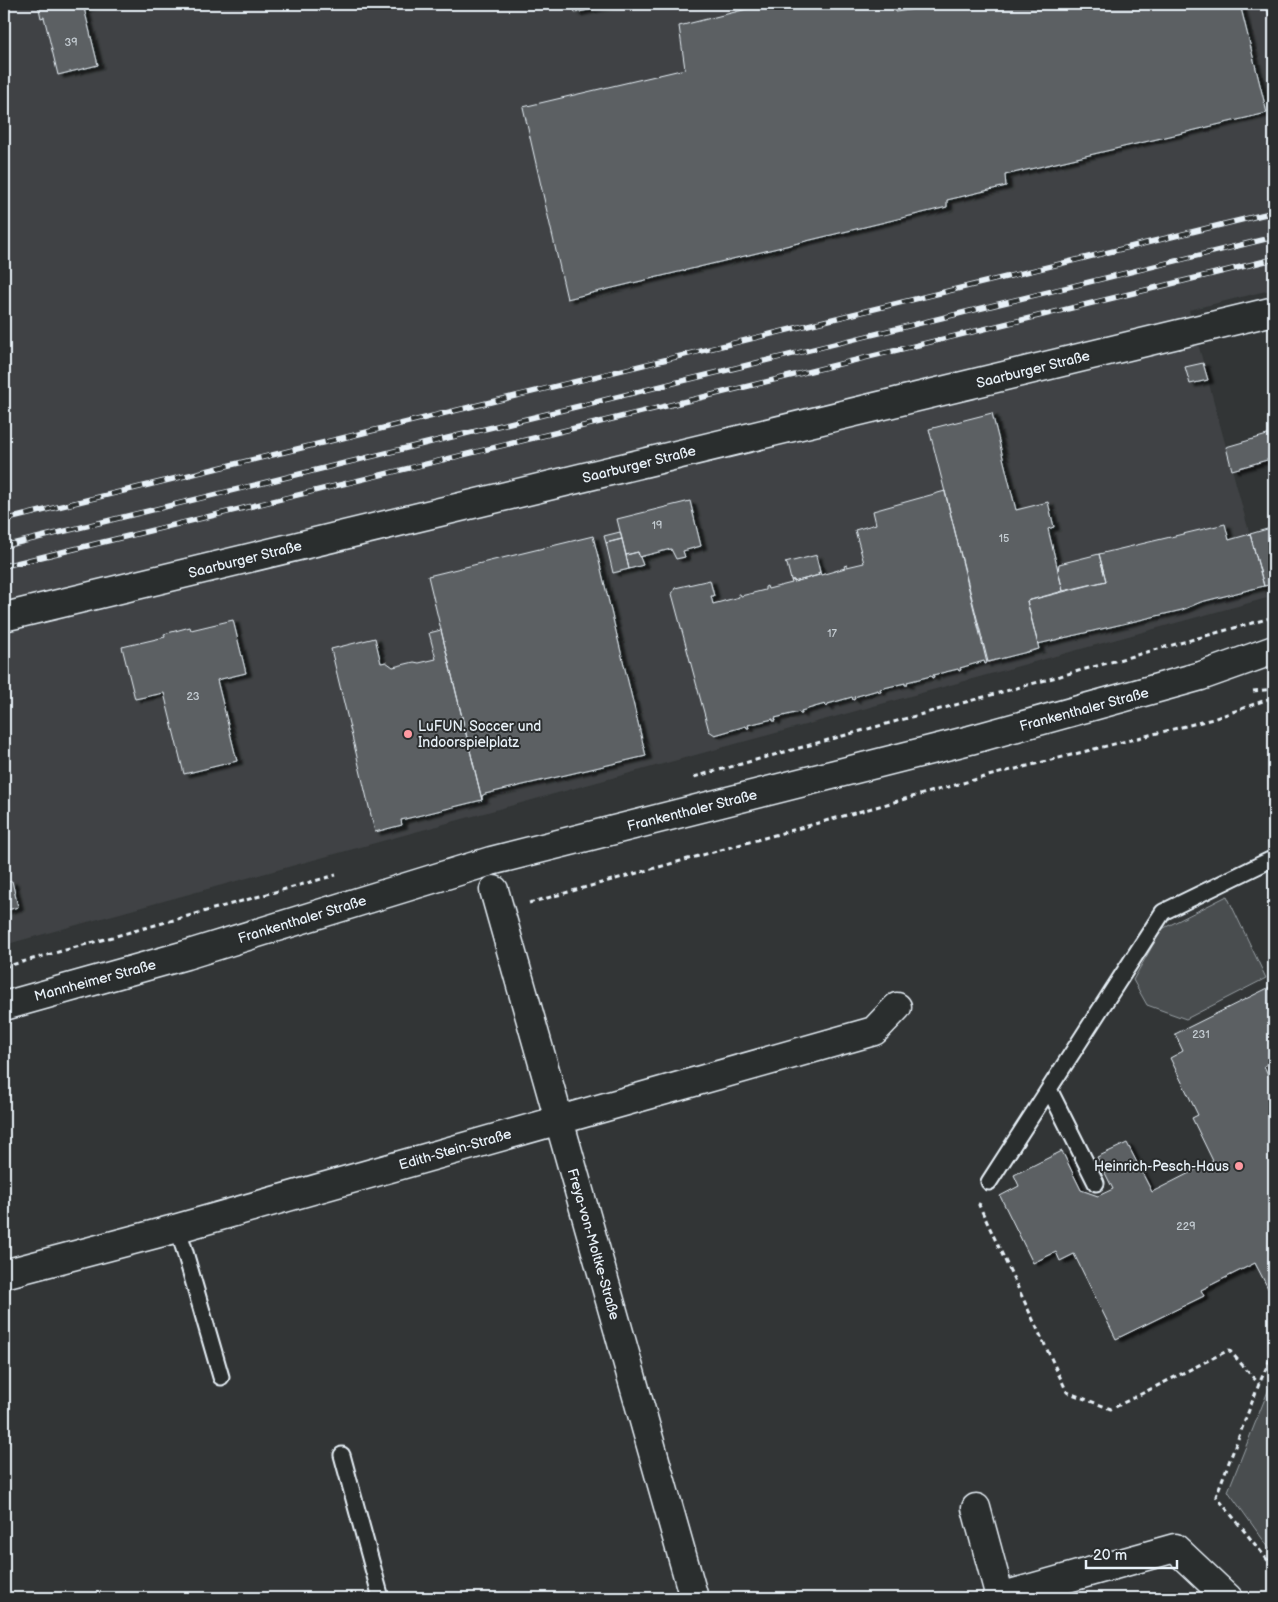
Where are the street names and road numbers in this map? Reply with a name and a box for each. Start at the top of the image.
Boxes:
street label: Saarburger Straße [975,347,1092,392]
street label: Saarburger Straße [581,442,698,487]
street label: Saarburger Straße [187,537,304,582]
street label: Frankenthaler Straße [1018,684,1151,735]
street label: Frankenthaler Straße [625,786,759,835]
street label: Frankenthaler Straße [236,892,368,947]
street label: Mannheimer Straße [32,956,158,1005]
street label: Edith-Stein-Straße [397,1125,513,1174]
street label: Freya-von-Moltke-Straße [564,1166,623,1322]

